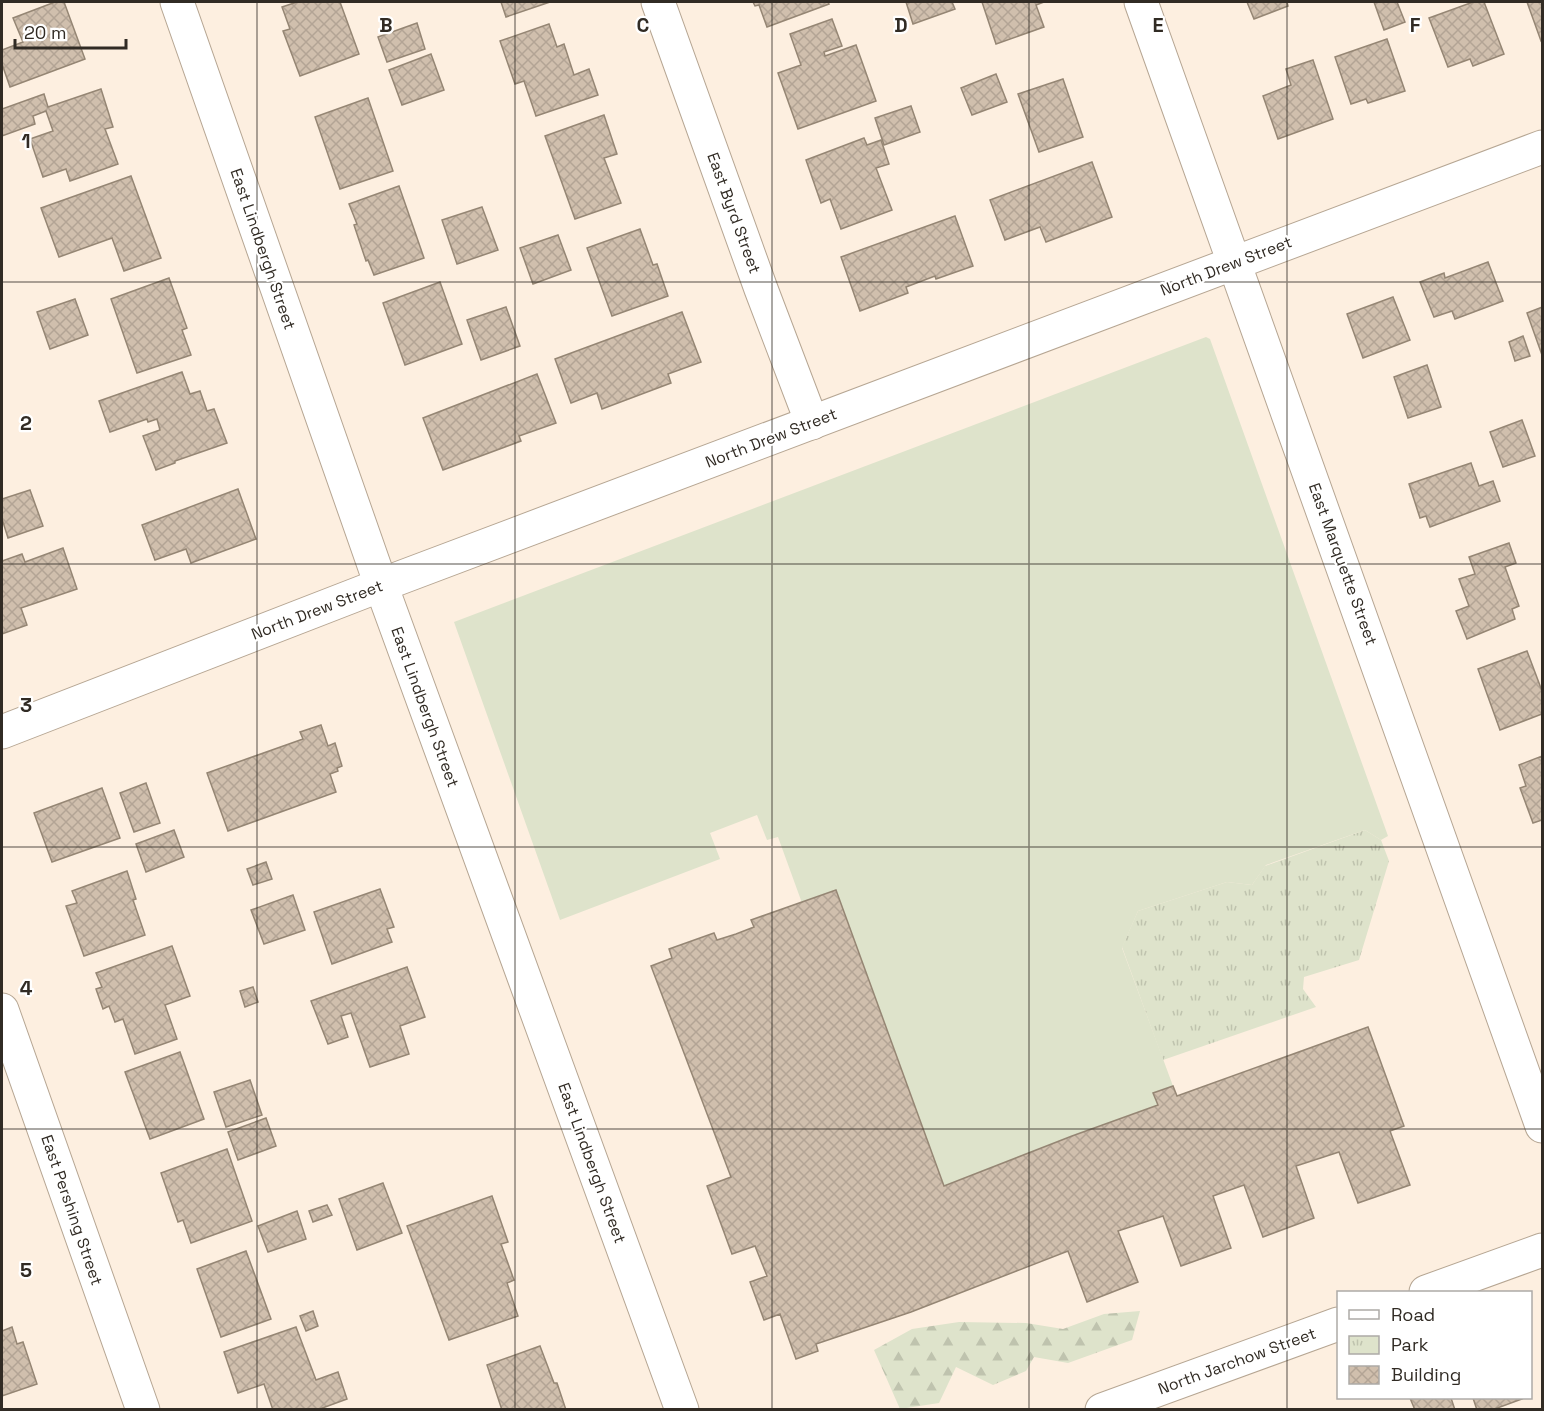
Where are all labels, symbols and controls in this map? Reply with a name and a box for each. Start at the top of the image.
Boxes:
scale bar [15,12,126,50]
text: B [379,12,393,38]
text: C [637,12,650,38]
text: D [894,12,908,38]
text: E [1152,12,1164,38]
text: F [1410,12,1421,38]
text: 20 m [24,21,67,44]
text: 1 [21,128,31,154]
street label: East Byrd Street [702,150,766,276]
street label: East Lindbergh Street [226,166,300,332]
street label: North Drew Street [1157,231,1295,301]
street label: North Drew Street [702,403,840,473]
text: 2 [20,410,32,436]
street label: East Marquette Street [1304,480,1382,648]
street label: North Drew Street [248,575,386,645]
street label: East Lindbergh Street [386,624,464,790]
text: 3 [20,692,32,718]
text: 4 [20,975,33,1001]
street label: East Lindbergh Street [553,1080,631,1246]
street label: East Pershing Street [36,1132,108,1288]
text: 5 [20,1257,32,1283]
legend [1337,1291,1532,1399]
text: Road [1391,1303,1435,1326]
street label: North Jarchow Street [1155,1323,1319,1399]
text: Park [1391,1333,1429,1356]
text: Building [1391,1363,1461,1386]

